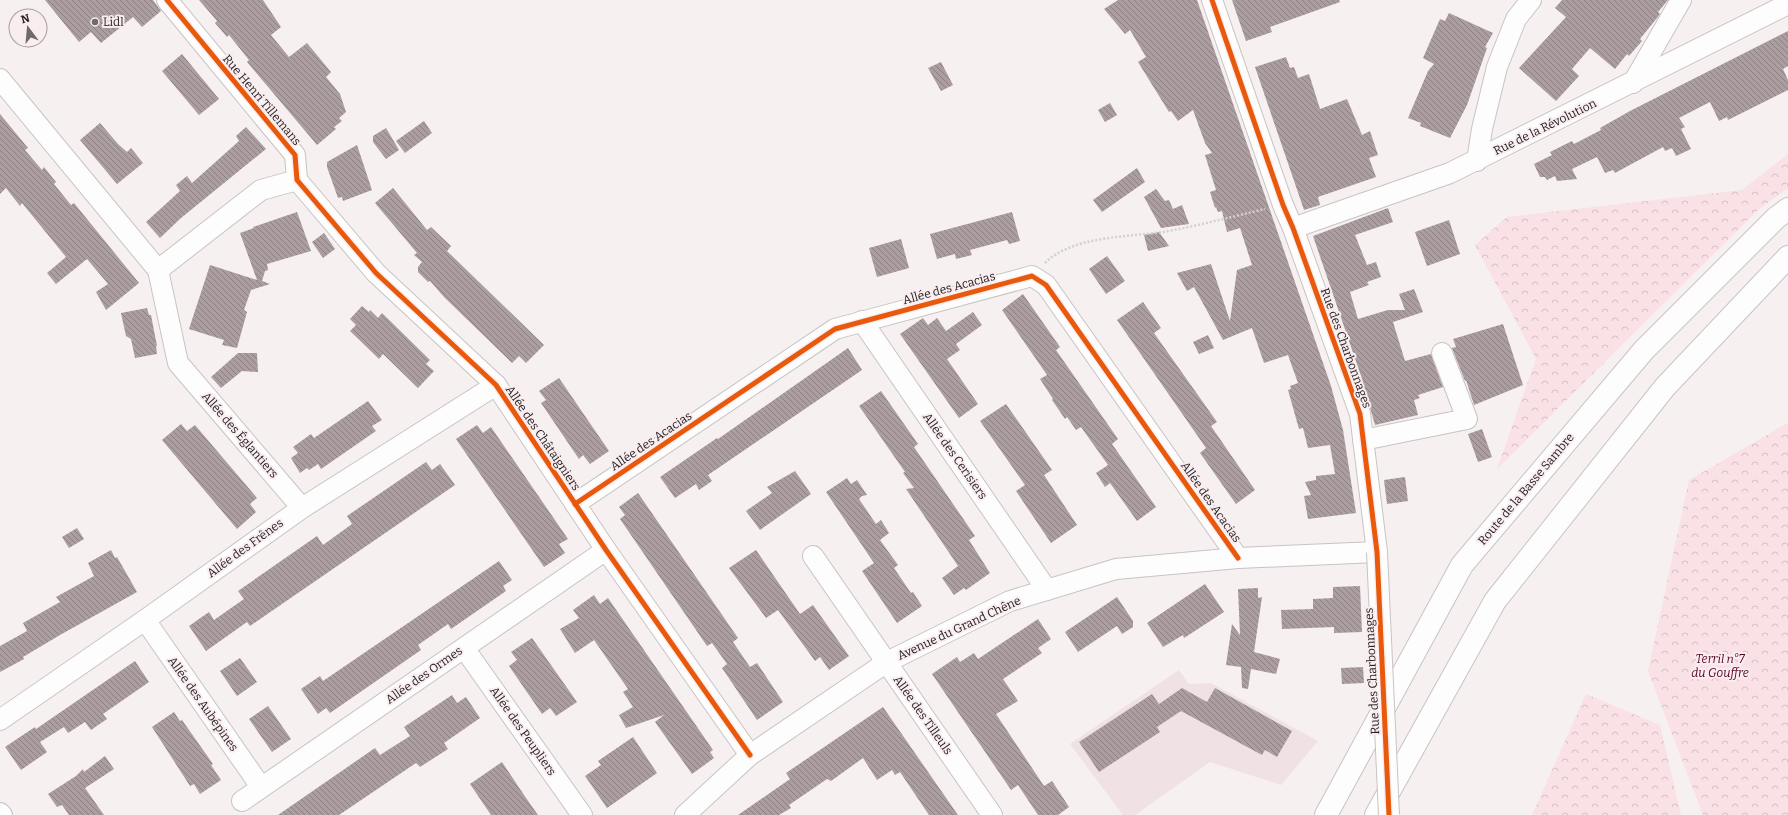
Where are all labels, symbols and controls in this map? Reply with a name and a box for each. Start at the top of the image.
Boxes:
north arrow [8,8,48,48]
text: N [20,11,32,26]
place label: Lidl [103,15,124,29]
marker: Lidl [90,17,100,27]
street label: Rue Henri Tillemans [220,52,304,148]
street label: Rue de la Révolution [1491,96,1599,158]
street label: Allée des Acacias [901,269,997,307]
street label: Rue des Charbonnages [1318,286,1374,410]
street label: Allée des Châtaigniers [503,383,584,493]
street label: Allée des Églantiers [199,389,282,481]
street label: Allée des Acacias [608,408,695,473]
street label: Allée des Cerisiers [920,410,990,502]
street label: Route de la Basse Sambre [1475,430,1577,548]
street label: Allée des Acacias [1178,459,1244,545]
street label: Allée des Frênes [204,516,286,580]
street label: Avenue du Grand Chêne [895,593,1023,663]
street label: Rue des Charbonnages [1362,607,1382,735]
street label: Allée des Ormes [383,643,465,707]
park label: Terril n°7 du Gouffre [1691,652,1749,680]
street label: Allée des Aubépines [165,654,241,754]
street label: Allée des Tilleuls [891,673,956,757]
street label: Allée des Peupliers [487,684,559,778]

